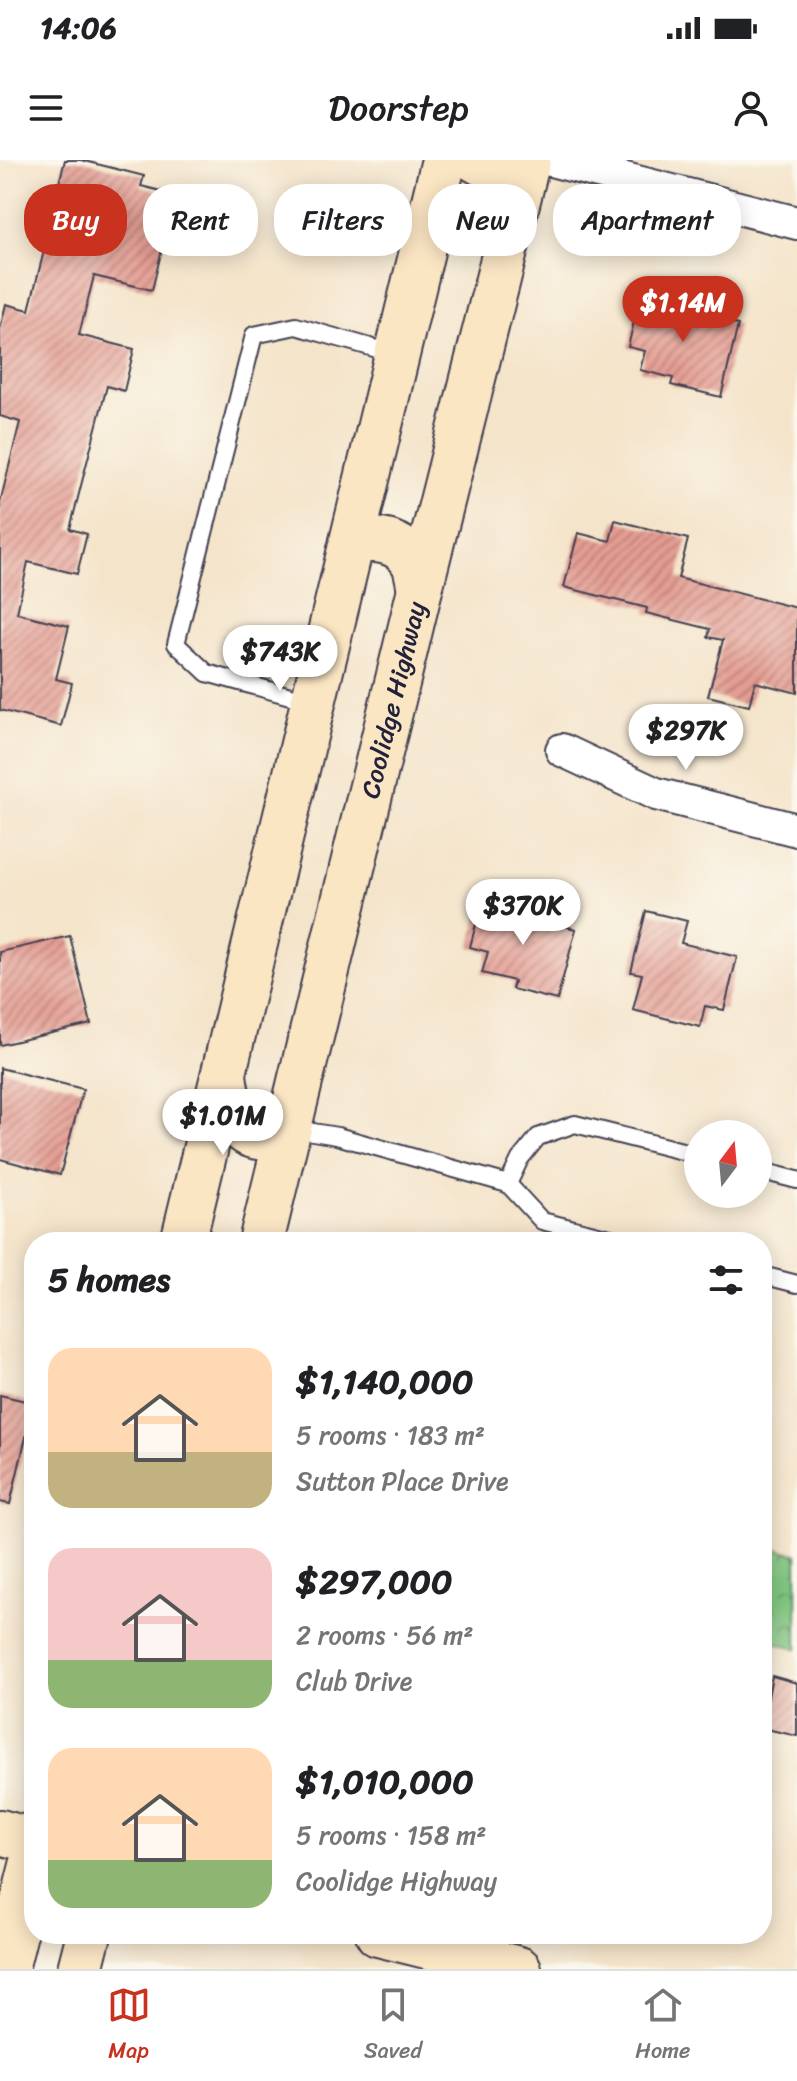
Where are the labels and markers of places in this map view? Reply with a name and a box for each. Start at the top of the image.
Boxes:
pin: $1.14M [618,276,748,344]
pin: $743K [224,625,336,693]
pin: $297K [630,704,742,772]
pin: $370K [467,879,579,947]
pin: $1.01M [158,1089,288,1157]

